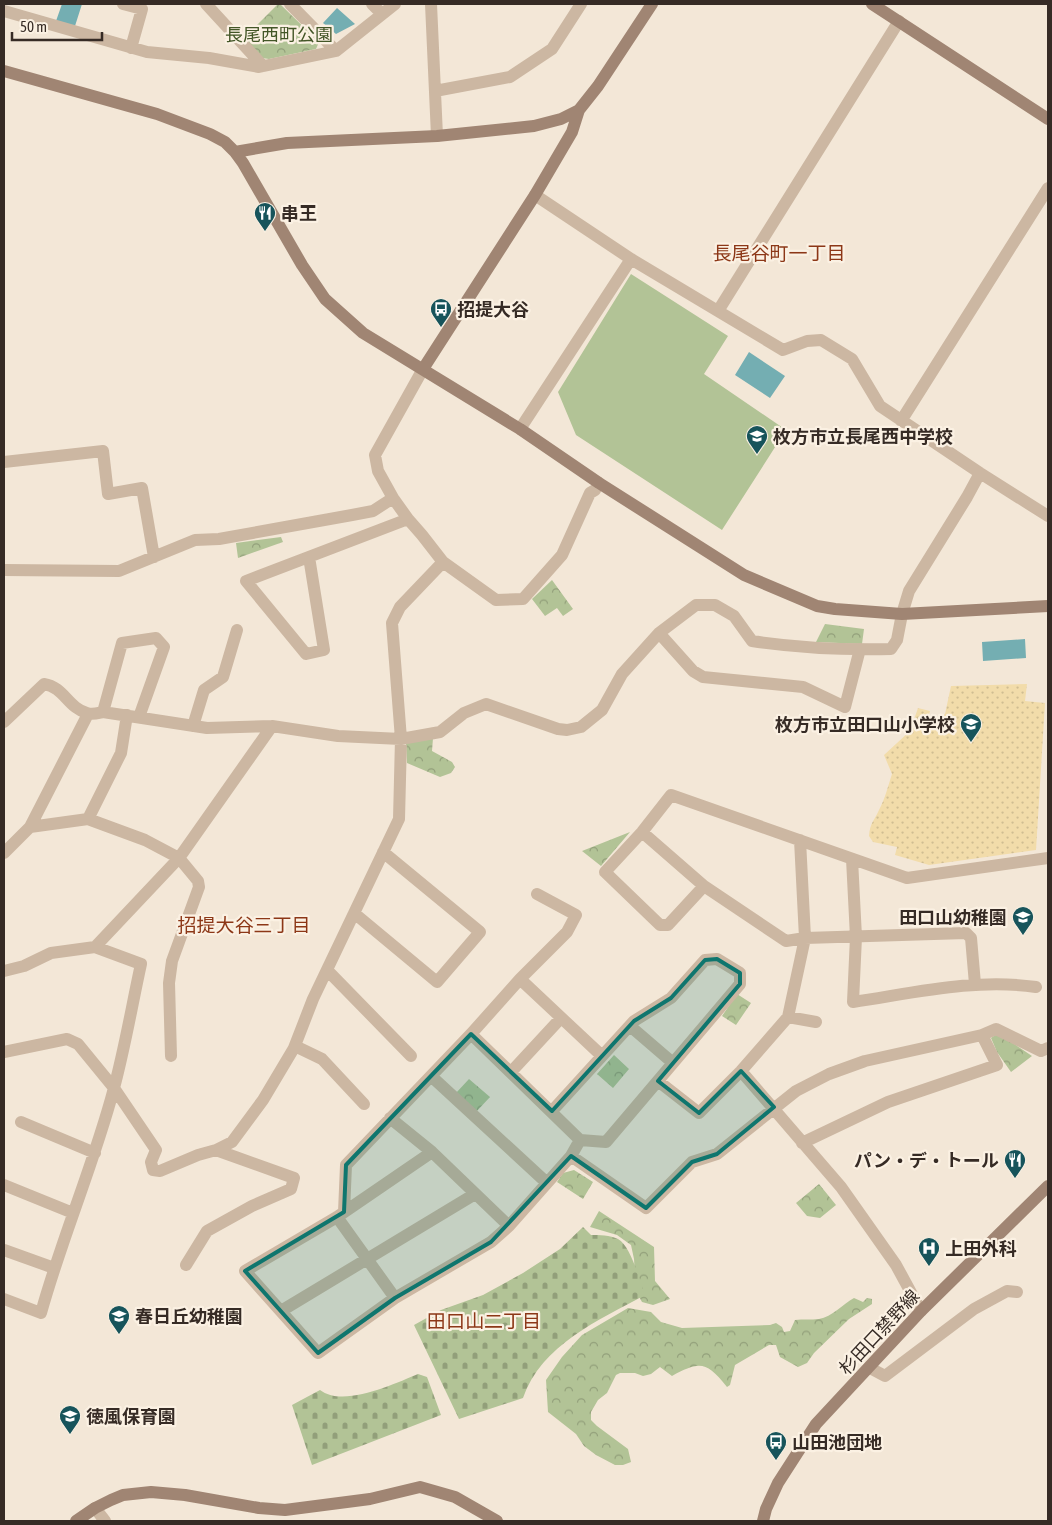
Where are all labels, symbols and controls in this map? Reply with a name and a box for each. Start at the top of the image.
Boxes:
scale bar [12,10,102,42]
text: 50 m [20,18,47,35]
park label: 長尾西町公園 [225,24,333,45]
restaurant icon: 串王 [253,201,277,232]
place label: 串王 [281,203,317,224]
district label: 長尾谷町一丁目 [712,242,846,264]
bus stop icon: 招提大谷 [429,297,453,328]
place label: 招提大谷 [457,299,529,320]
school or university icon: 枚方市立長尾西中学校 [745,424,769,455]
place label: 枚方市立長尾西中学校 [773,426,953,447]
school or university icon: 枚方市立田口山小学校 [959,712,983,743]
place label: 枚方市立田口山小学校 [775,714,955,735]
school or university icon: 田口山幼稚園 [1011,905,1035,936]
place label: 田口山幼稚園 [899,907,1007,928]
district label: 招提大谷三丁目 [177,914,311,936]
restaurant icon: パン・デ・トール [1003,1148,1027,1179]
place label: パン・デ・トール [854,1150,999,1171]
hospital icon: 上田外科 [917,1236,941,1267]
place label: 上田外科 [945,1238,1017,1259]
street label: 杉田口禁野線 [834,1285,924,1379]
school or university icon: 春日丘幼稚園 [107,1304,131,1335]
place label: 春日丘幼稚園 [135,1306,243,1327]
district label: 田口山二丁目 [427,1310,541,1332]
school or university icon: 徳風保育園 [58,1404,82,1435]
place label: 徳風保育園 [86,1406,176,1427]
bus stop icon: 山田池団地 [764,1430,788,1461]
place label: 山田池団地 [792,1432,882,1453]

